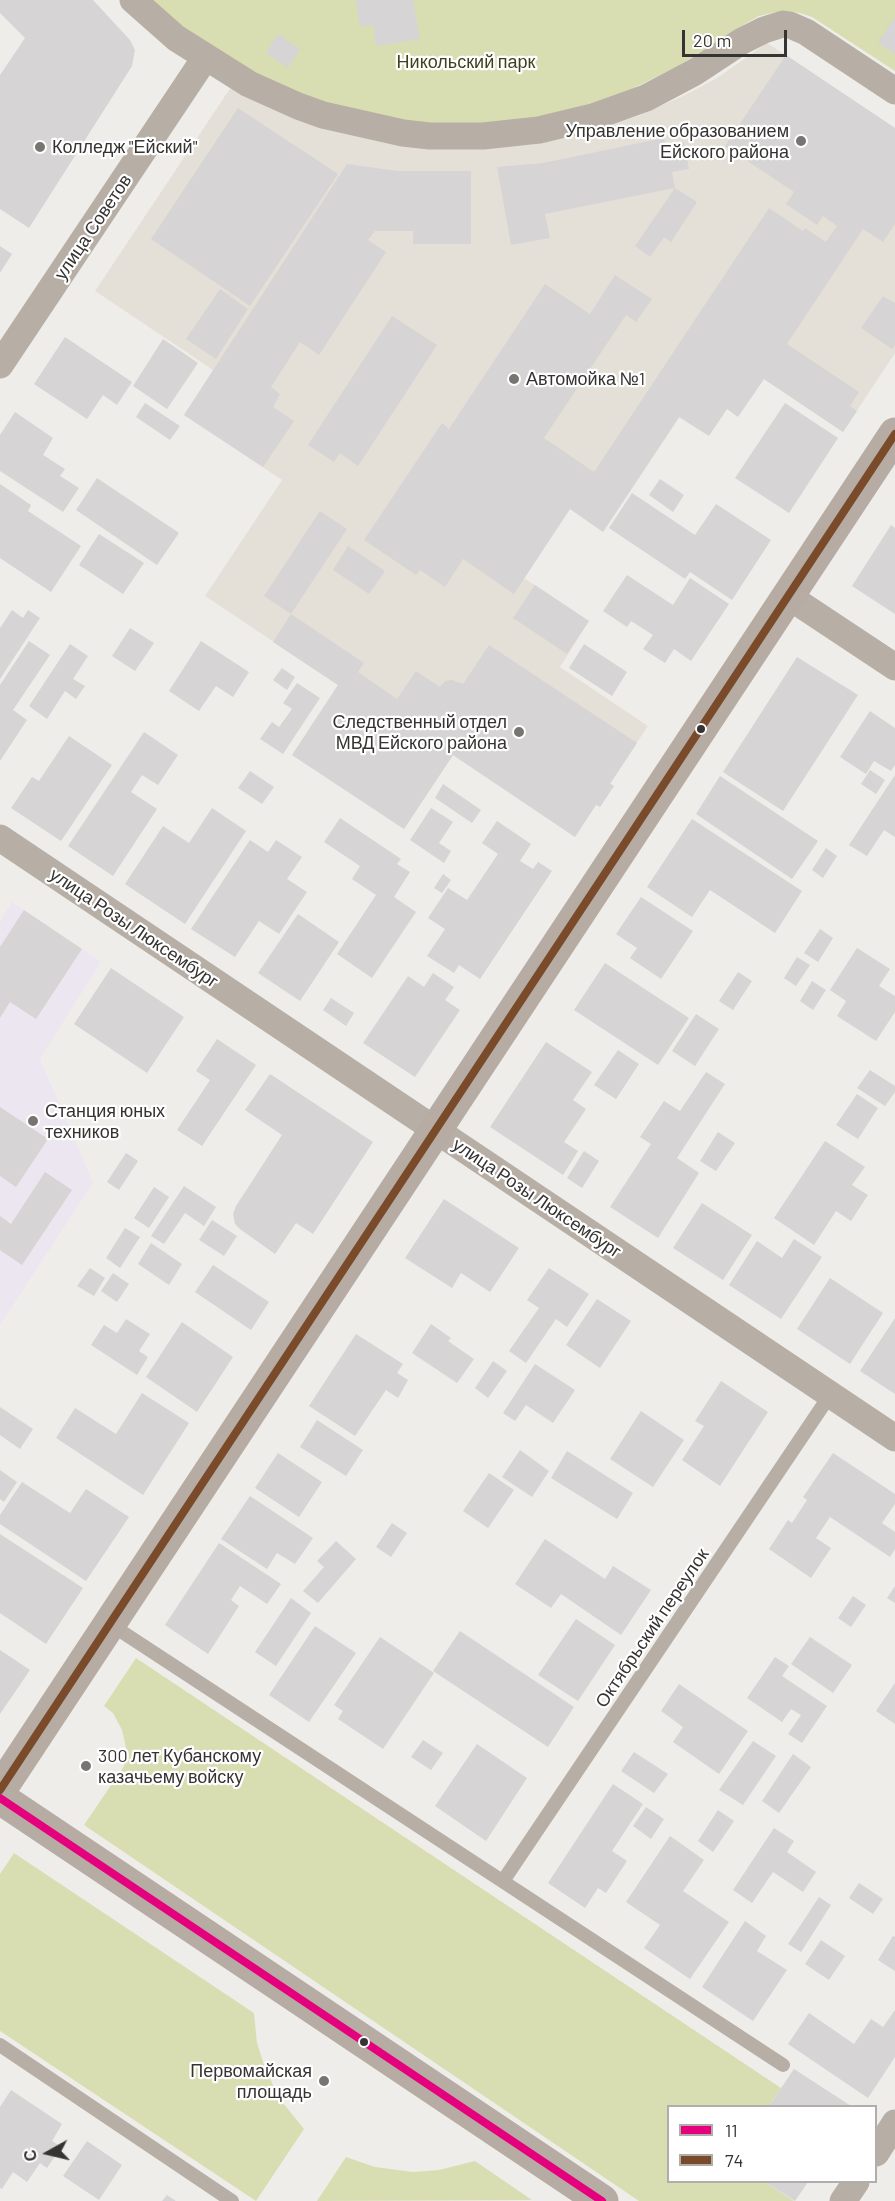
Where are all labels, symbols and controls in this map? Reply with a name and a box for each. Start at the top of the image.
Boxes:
scale bar [685,18,790,56]
text: 20 m [693,29,731,51]
park label: Никольский парк [397,51,535,73]
place label: Управление образованием Ейского района [565,120,789,162]
marker: Управление образованием Ейского района [794,134,808,148]
place label: Колледж "Ейский" [52,136,197,158]
marker: Колледж "Ейский" [33,140,47,154]
street label: улица Советов [50,170,136,284]
place label: Автомойка №1 [526,368,645,390]
marker: Автомойка №1 [507,372,521,386]
place label: Следственный отдел МВД Ейского района [333,711,507,754]
unlabelled marker [695,723,707,735]
marker: Следственный отдел МВД Ейского района [512,725,526,739]
street label: улица Розы Люксембург [46,863,222,993]
place label: Станция юных техников [45,1100,165,1142]
marker: Станция юных техников [26,1114,40,1128]
street label: улица Розы Люксембург [449,1133,625,1263]
street label: Октябрьский переулок [591,1544,713,1712]
place label: 300 лет Кубанскому казачьему войску [98,1745,261,1788]
marker: 300 лет Кубанскому казачьему войску [79,1759,93,1773]
unlabelled marker [358,2036,370,2048]
place label: Первомайская площадь [190,2060,312,2102]
marker: Первомайская площадь [317,2074,331,2088]
legend [667,2105,877,2183]
text: 11 [725,2119,738,2141]
north arrow [18,2123,78,2183]
text: С [19,2149,40,2163]
text: 74 [725,2149,743,2171]

